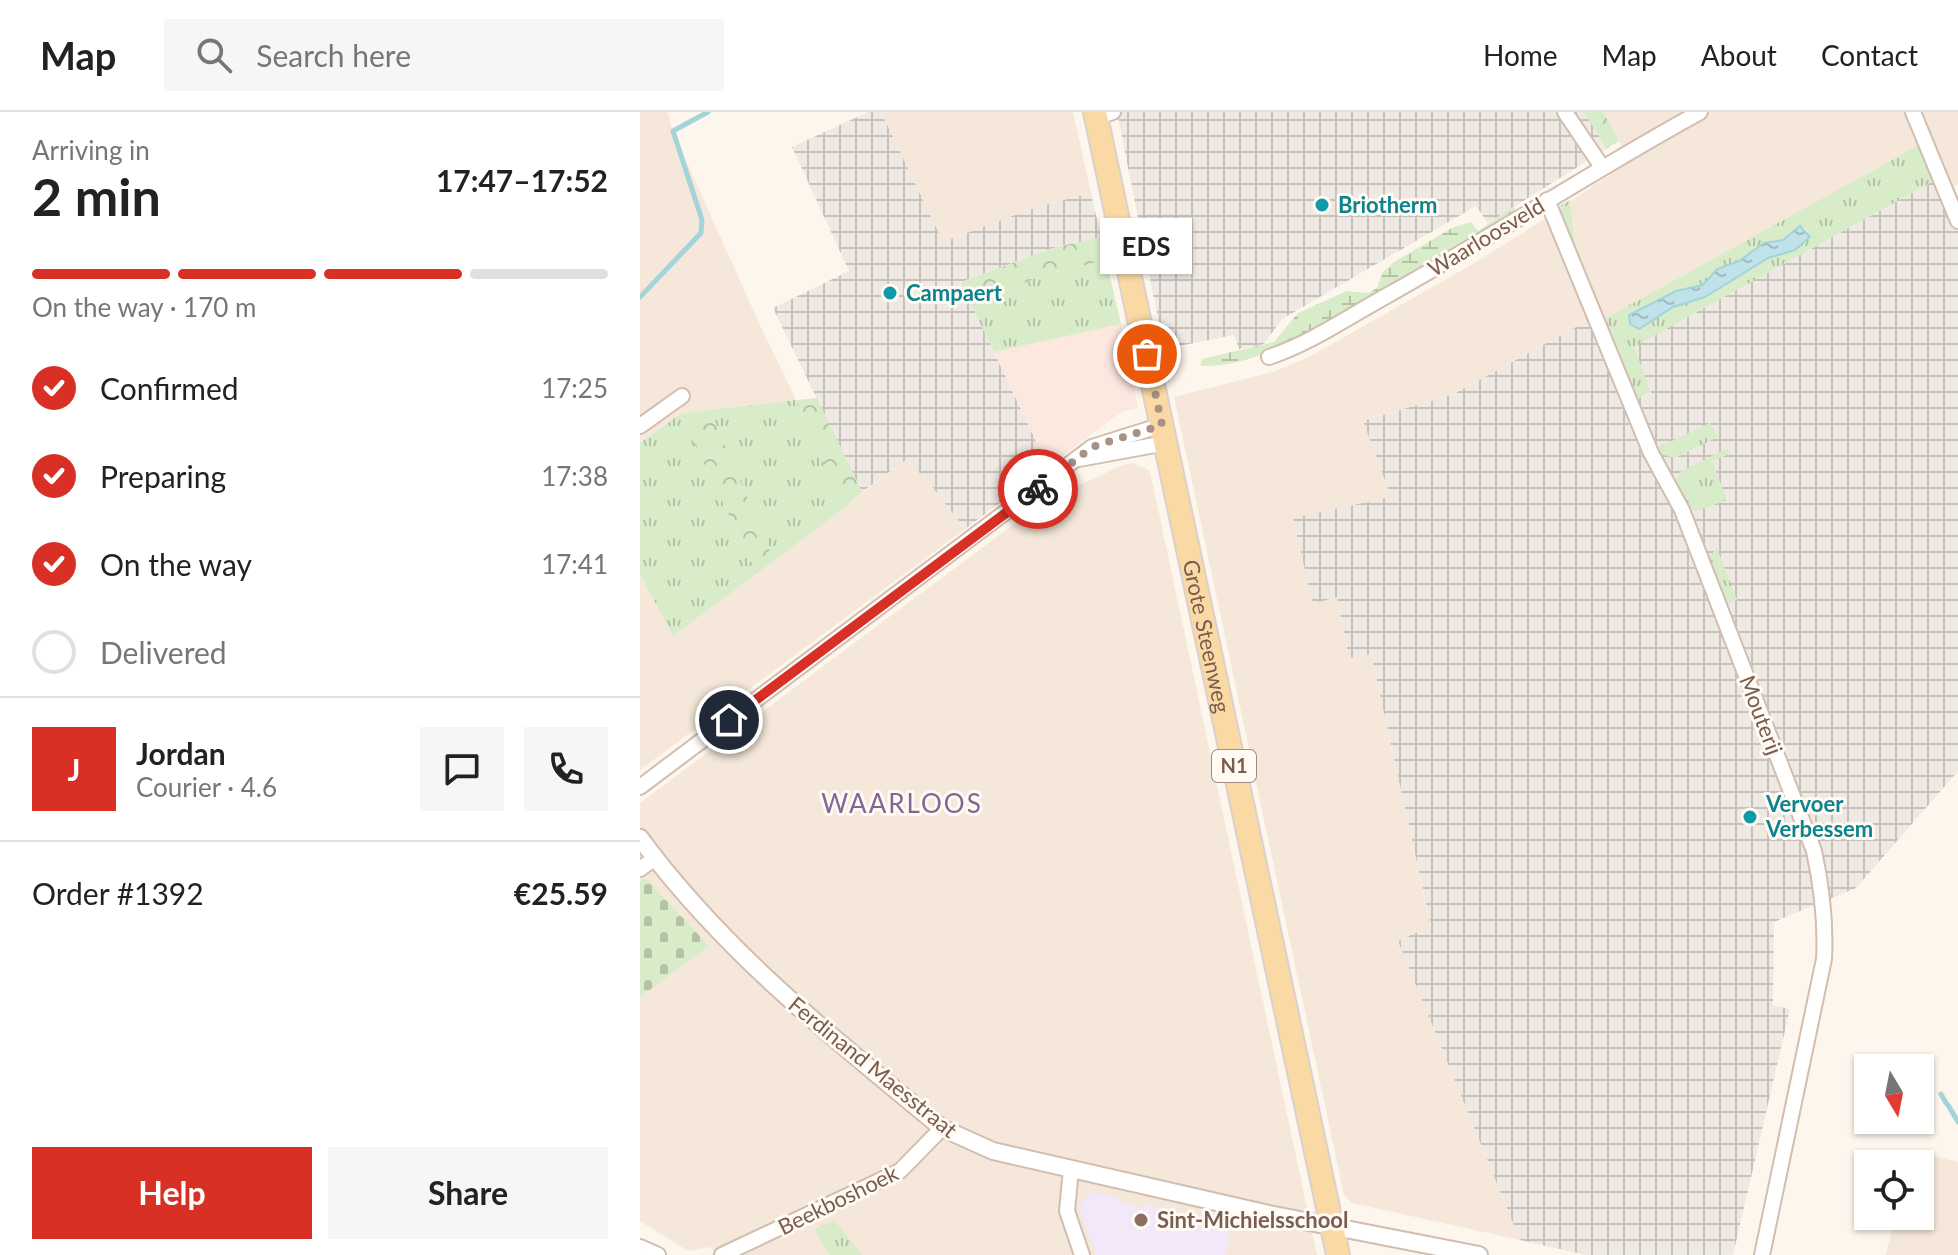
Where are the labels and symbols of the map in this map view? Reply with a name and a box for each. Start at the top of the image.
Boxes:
place label: Briotherm [1338,191,1437,218]
street label: Waarloosveld [1423,191,1549,282]
marker: Briotherm [1313,196,1331,214]
callout: EDS [1101,218,1193,274]
place label: Campaert [906,279,1003,306]
marker: Campaert [881,284,899,302]
pin [1113,320,1181,388]
courier [998,449,1078,529]
street label: Grote Steenweg [1178,557,1236,715]
street label: Mouterij [1734,671,1789,758]
pin [695,686,763,754]
road number: N1 [1212,750,1256,782]
district label: WAARLOOS [821,787,983,819]
place label: Vervoer Verbessem [1765,790,1873,842]
marker: Vervoer Verbessem [1741,808,1759,826]
street label: Ferdinand Maesstraat [784,990,963,1143]
north arrow [1854,1054,1934,1134]
street label: Beekboshoek [773,1158,903,1240]
place label: Sint-Michielsschool [1157,1206,1348,1233]
marker: Sint-Michielsschool [1132,1211,1150,1229]

